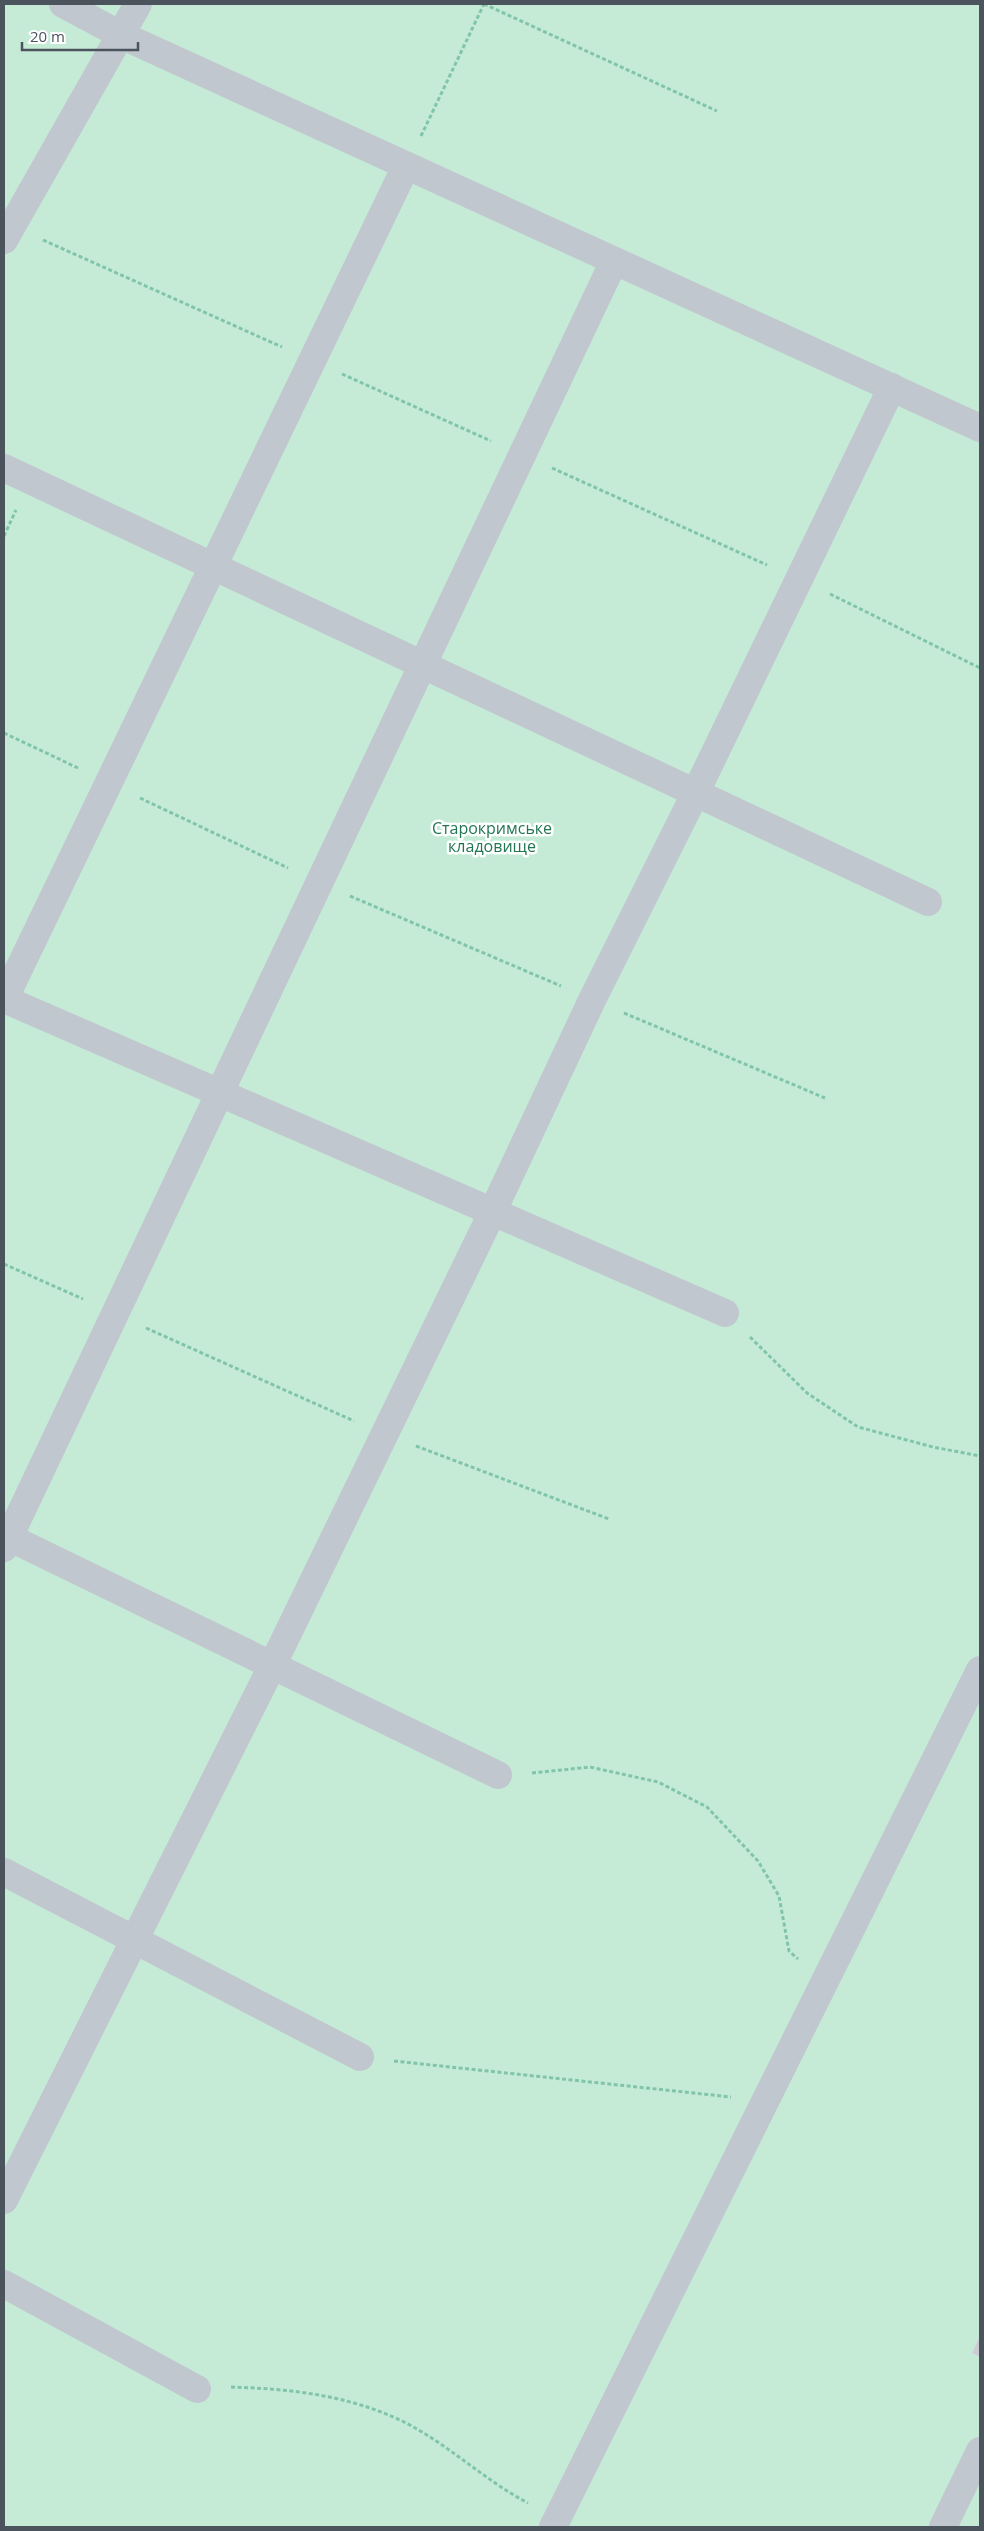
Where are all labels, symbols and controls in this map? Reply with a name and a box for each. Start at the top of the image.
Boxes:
scale bar [22,20,139,52]
text: 20 m [30,26,65,46]
park label: Старокримське кладовище [432,817,552,857]

